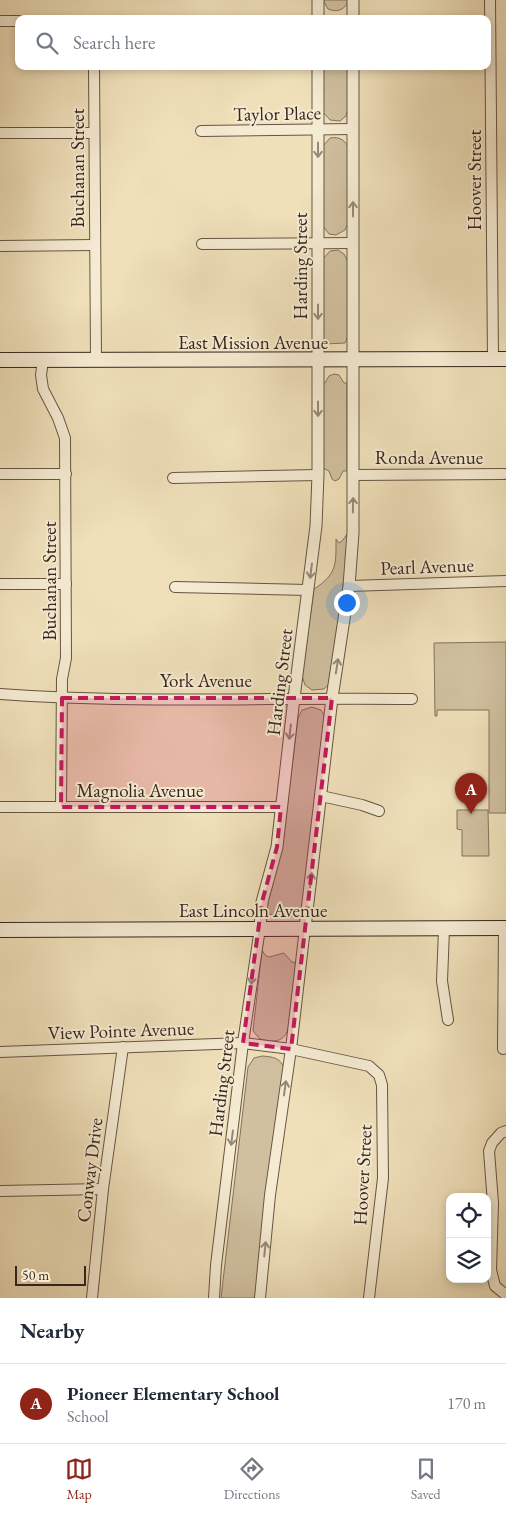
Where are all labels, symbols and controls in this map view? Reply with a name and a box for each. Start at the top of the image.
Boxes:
search box [15,15,491,70]
icon: search [33,29,61,57]
text: Search here [73,30,155,55]
street label: Taylor Place [233,100,321,127]
street label: Buchanan Street [65,108,90,228]
street label: Hoover Street [462,129,487,231]
one-way arrow [313,142,323,158]
one-way arrow [348,201,358,217]
street label: Harding Street [288,212,313,320]
one-way arrow [313,304,323,320]
street label: East Mission Avenue [178,330,328,355]
one-way arrow [313,400,323,417]
street label: Ronda Avenue [375,445,483,470]
one-way arrow [348,497,358,514]
street label: Buchanan Street [37,521,62,641]
street label: Pearl Avenue [380,552,474,581]
one-way arrow [306,563,316,579]
your location [334,590,360,616]
street label: Harding Street [261,627,298,737]
one-way arrow [332,659,342,675]
street label: York Avenue [160,668,252,693]
one-way arrow [285,724,295,740]
pin: A [455,773,487,814]
street label: Magnolia Avenue [77,778,203,803]
one-way arrow [306,872,316,888]
street label: East Lincoln Avenue [179,898,327,923]
one-way arrow [247,968,257,984]
street label: View Pointe Avenue [47,1015,195,1046]
street label: Harding Street [203,1028,240,1138]
one-way arrow [281,1081,291,1097]
street label: Conway Drive [71,1116,108,1224]
street label: Hoover Street [347,1124,378,1226]
one-way arrow [227,1129,237,1145]
map controls [446,1193,491,1283]
button: locate [446,1193,491,1238]
button: layers [446,1238,491,1283]
one-way arrow [260,1242,270,1258]
scale bar [15,1263,86,1286]
text: 50 m [22,1266,49,1284]
text: Nearby [20,1317,84,1344]
text: Pioneer Elementary School [67,1381,279,1406]
text: A [30,1393,42,1414]
text: 170 m [447,1393,486,1414]
text: School [67,1406,109,1427]
tab: Map [65,1455,93,1503]
tab: Directions [224,1455,280,1503]
tab: Saved [411,1455,441,1503]

